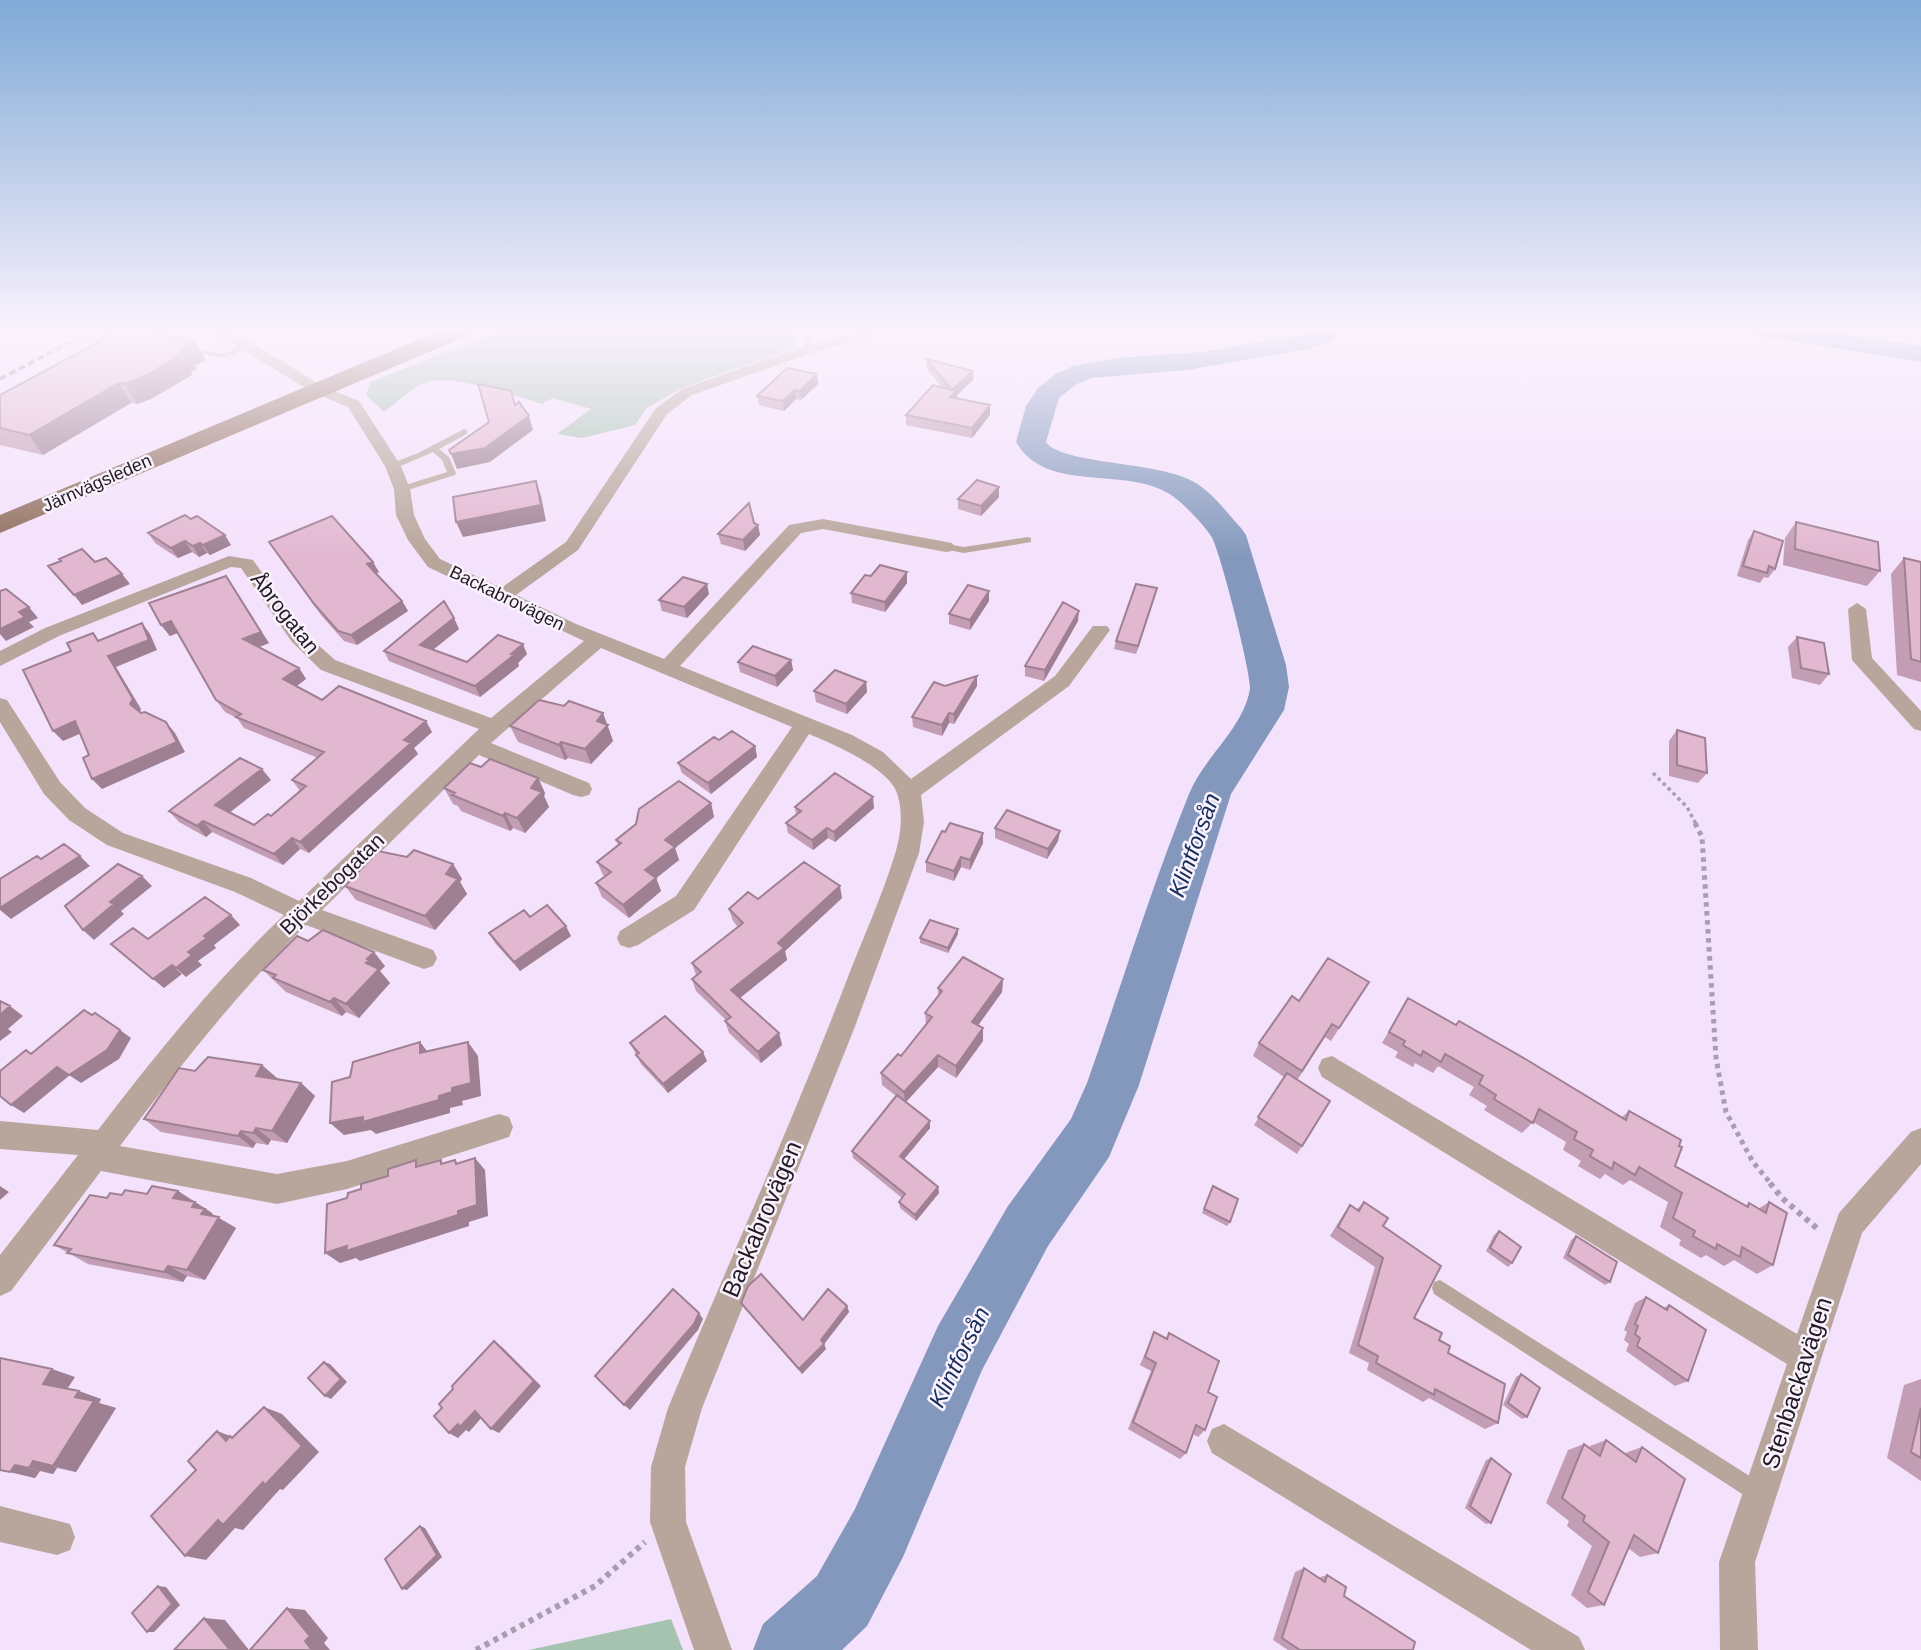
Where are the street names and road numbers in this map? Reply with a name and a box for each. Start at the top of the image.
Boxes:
street label: Järnvägsleden [39,450,155,516]
street label: Backabrovägen [446,562,568,634]
street label: Åbrogatan [246,567,324,658]
street label: Björkebogatan [275,828,388,939]
street label: Backabrovägen [717,1137,807,1301]
street label: Stenbackavägen [1756,1294,1837,1472]

